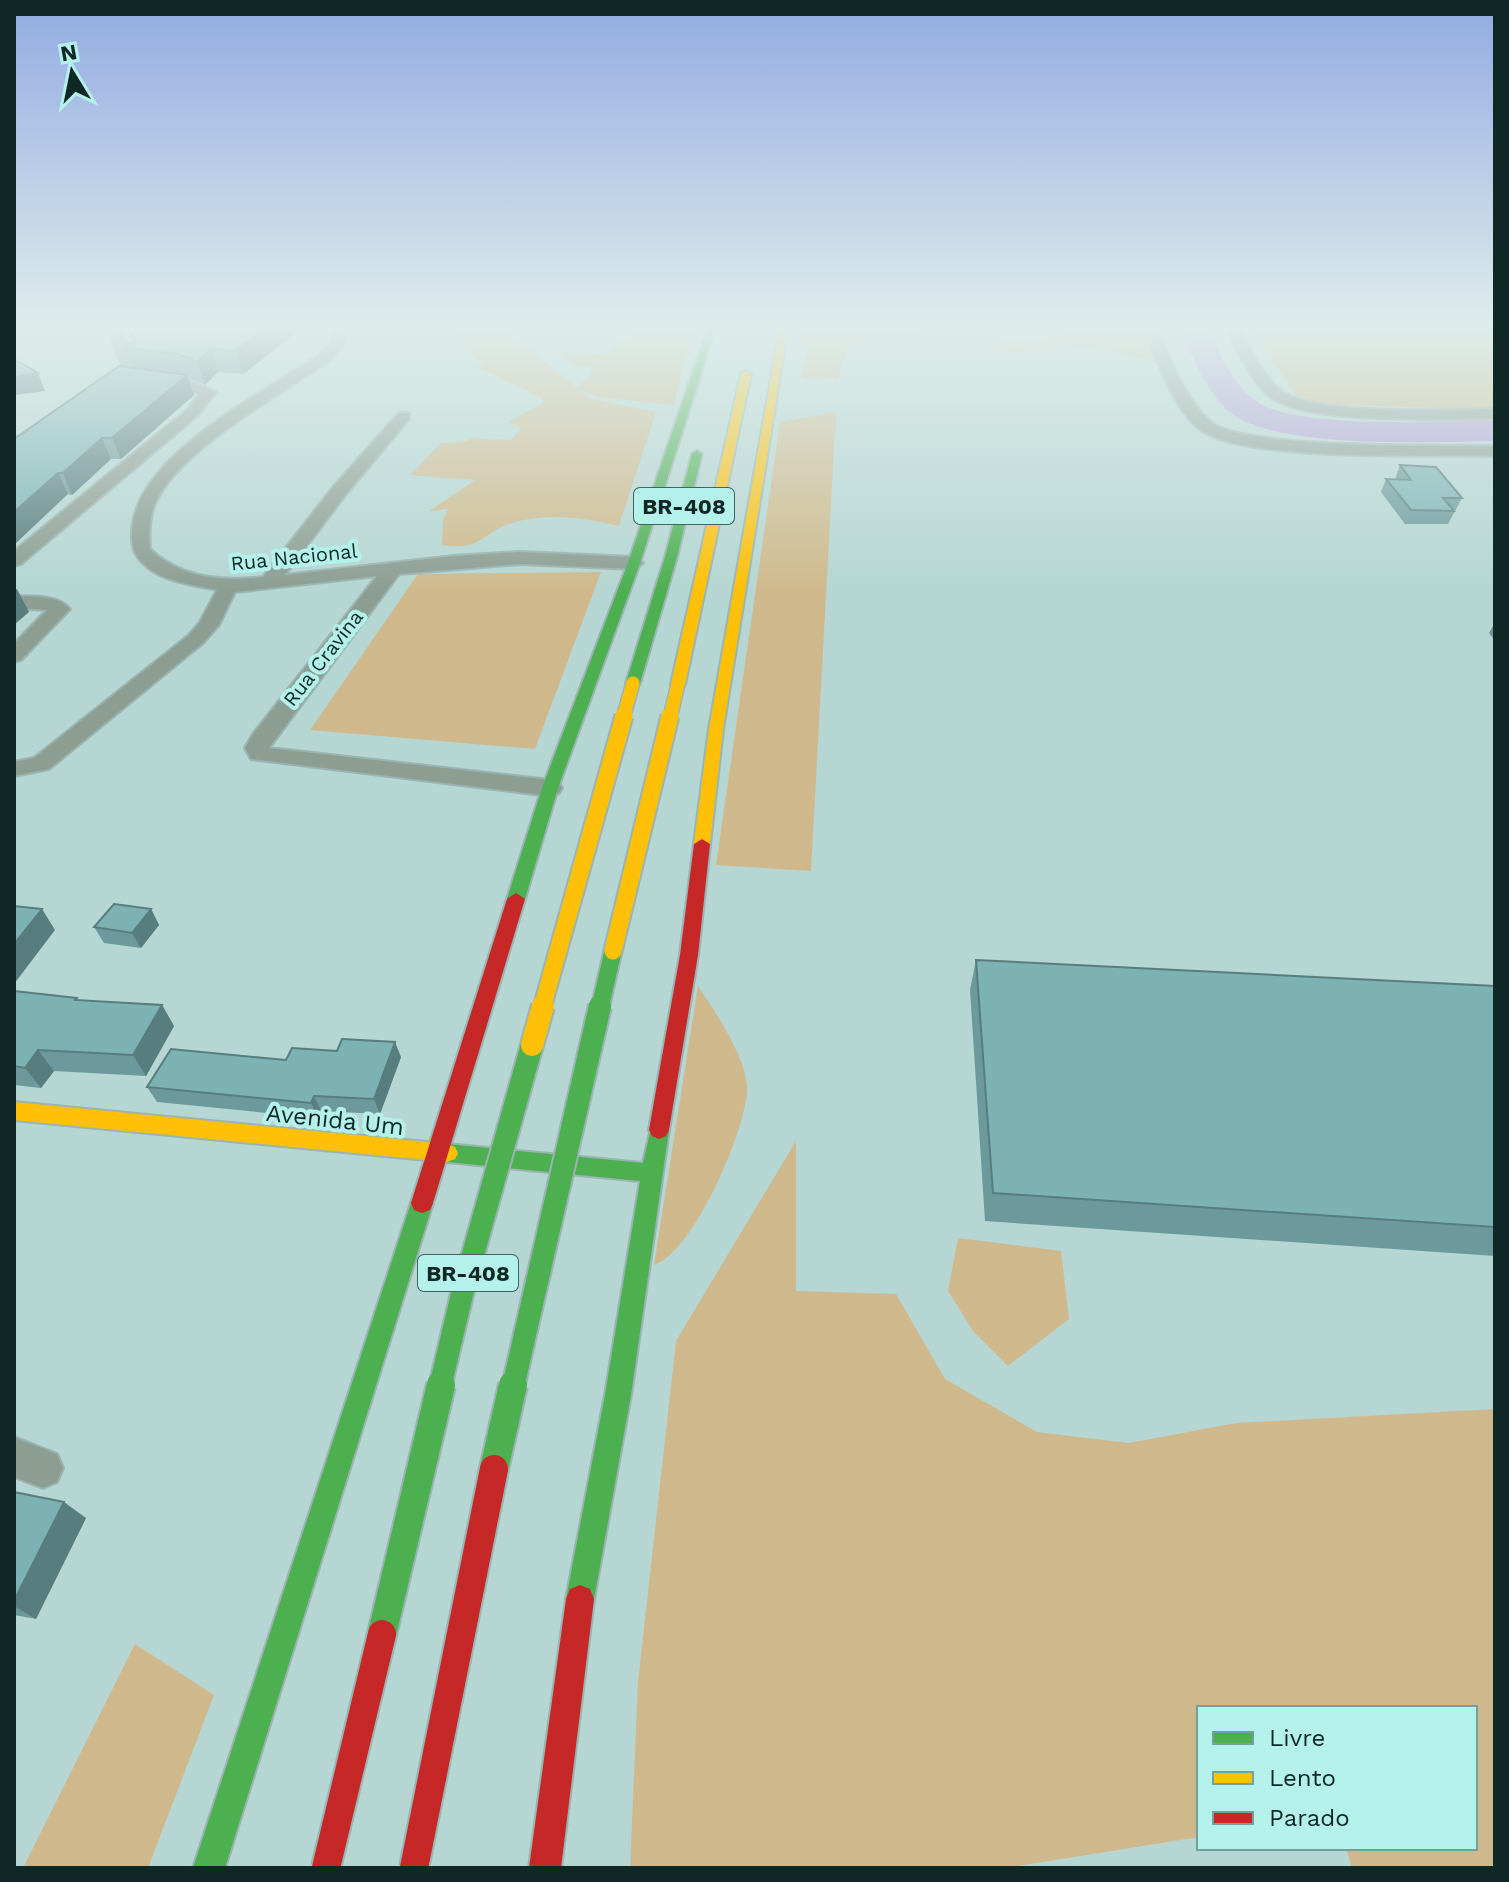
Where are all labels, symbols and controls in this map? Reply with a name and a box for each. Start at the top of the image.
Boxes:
north arrow [32,32,112,112]
text: N [58,39,79,67]
road number: BR-408 [634,488,734,524]
street label: Rua Nacional [229,538,359,576]
street label: Rua Cravina [278,605,368,711]
street label: Avenida Um [265,1099,405,1141]
road number: BR-408 [418,1255,518,1291]
legend [1197,1706,1477,1850]
text: Livre [1269,1724,1325,1752]
text: Lento [1269,1764,1336,1792]
text: Parado [1269,1804,1350,1832]

